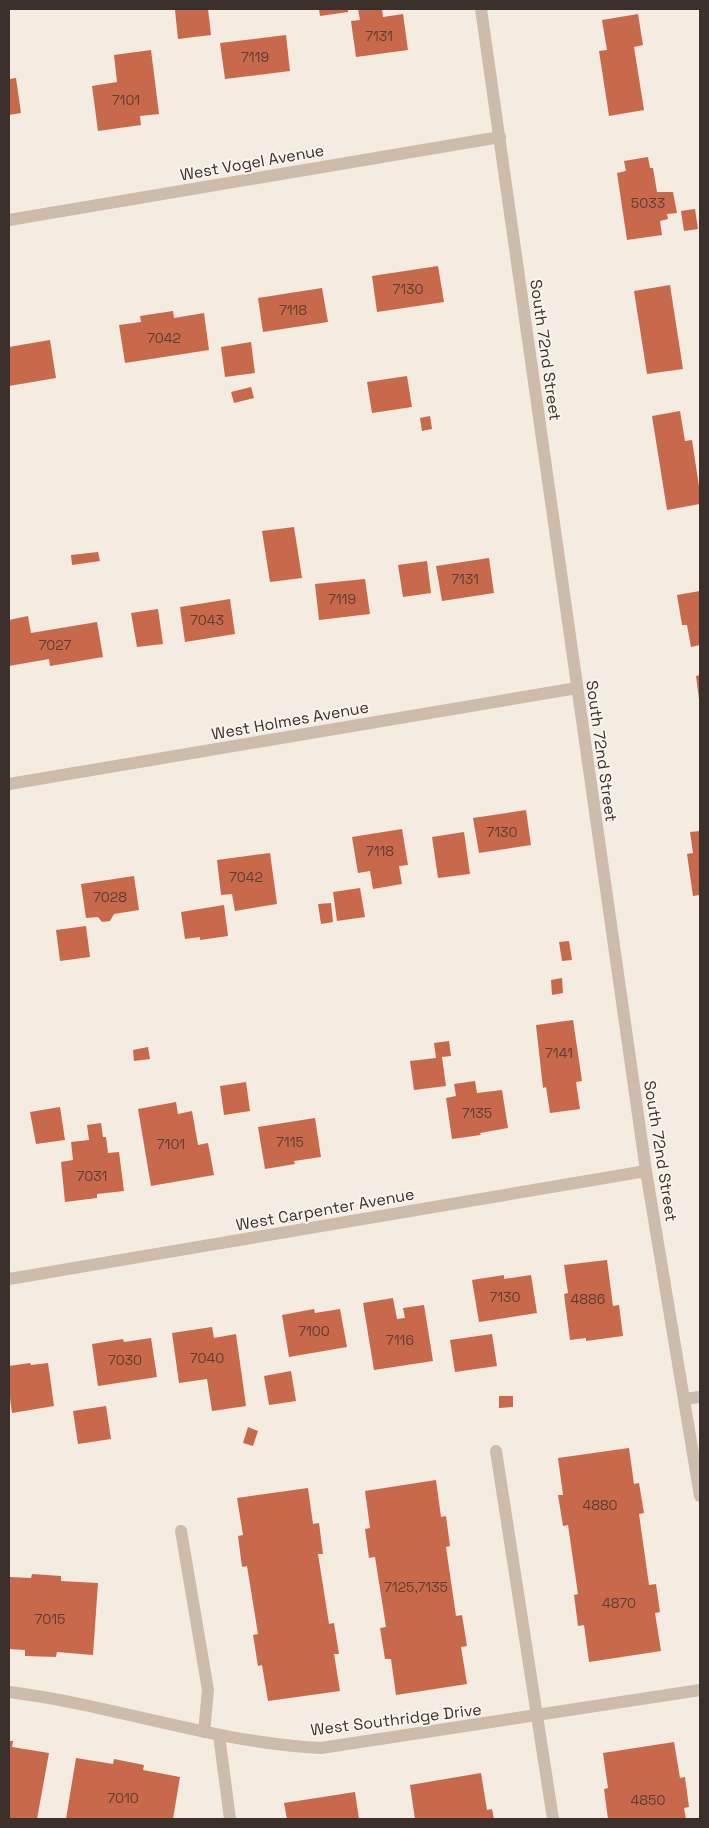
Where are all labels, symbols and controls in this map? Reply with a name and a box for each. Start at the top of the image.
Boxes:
house number: 7131 [365,27,393,45]
house number: 7119 [241,48,269,66]
house number: 7101 [112,91,140,109]
street label: West Vogel Avenue [178,139,326,186]
house number: 5033 [631,194,665,212]
street label: South 72nd Street [525,278,566,422]
house number: 7130 [392,280,424,298]
house number: 7118 [279,301,307,319]
house number: 7042 [147,329,181,347]
house number: 7131 [451,570,479,588]
house number: 7119 [328,590,356,608]
house number: 7043 [190,611,224,629]
house number: 7027 [39,636,72,654]
street label: South 72nd Street [581,679,622,823]
street label: West Holmes Avenue [210,696,370,745]
house number: 7130 [486,823,518,841]
house number: 7118 [366,842,394,860]
house number: 7042 [229,868,263,886]
house number: 7028 [93,888,127,906]
house number: 7141 [545,1044,573,1062]
street label: South 72nd Street [639,1079,682,1223]
house number: 7135 [462,1104,492,1122]
house number: 7115 [276,1133,304,1151]
house number: 7101 [157,1135,185,1153]
house number: 7031 [77,1167,107,1185]
street label: West Carpenter Avenue [234,1183,416,1236]
house number: 7130 [489,1288,521,1306]
house number: 4886 [571,1290,605,1308]
house number: 7100 [298,1322,330,1340]
house number: 7116 [386,1331,414,1349]
house number: 7040 [190,1349,224,1367]
house number: 7030 [108,1351,142,1369]
house number: 4880 [582,1496,618,1514]
house number: 7125,7135 [384,1578,448,1596]
house number: 4870 [602,1594,636,1612]
house number: 7015 [34,1610,66,1628]
street label: West Southridge Drive [309,1699,483,1740]
house number: 7010 [107,1789,139,1807]
house number: 4850 [631,1791,665,1809]

